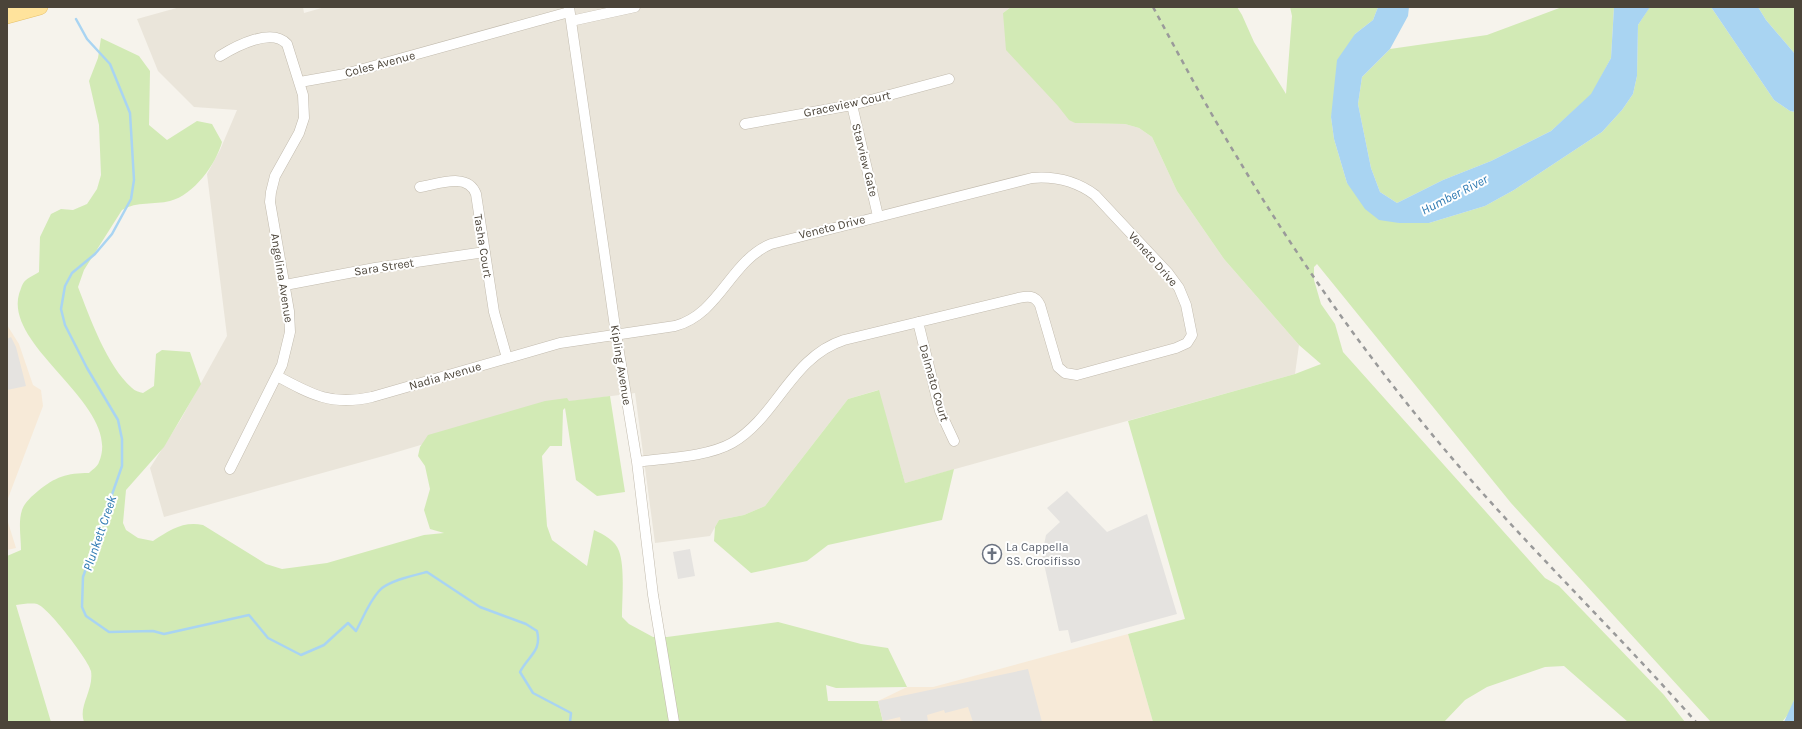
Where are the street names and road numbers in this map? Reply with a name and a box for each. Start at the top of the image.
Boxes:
street label: Coles Avenue [343,48,417,80]
street label: Graceview Court [802,88,892,120]
street label: Starview Gate [849,122,881,198]
street label: Veneto Drive [797,212,867,242]
street label: Tasha Court [471,213,495,279]
street label: Veneto Drive [1125,229,1181,289]
street label: Angelina Avenue [268,232,296,324]
street label: Sara Street [353,255,415,279]
street label: Kipling Avenue [608,324,634,406]
street label: Dalmato Court [916,343,952,424]
street label: Nadia Avenue [407,359,483,393]

